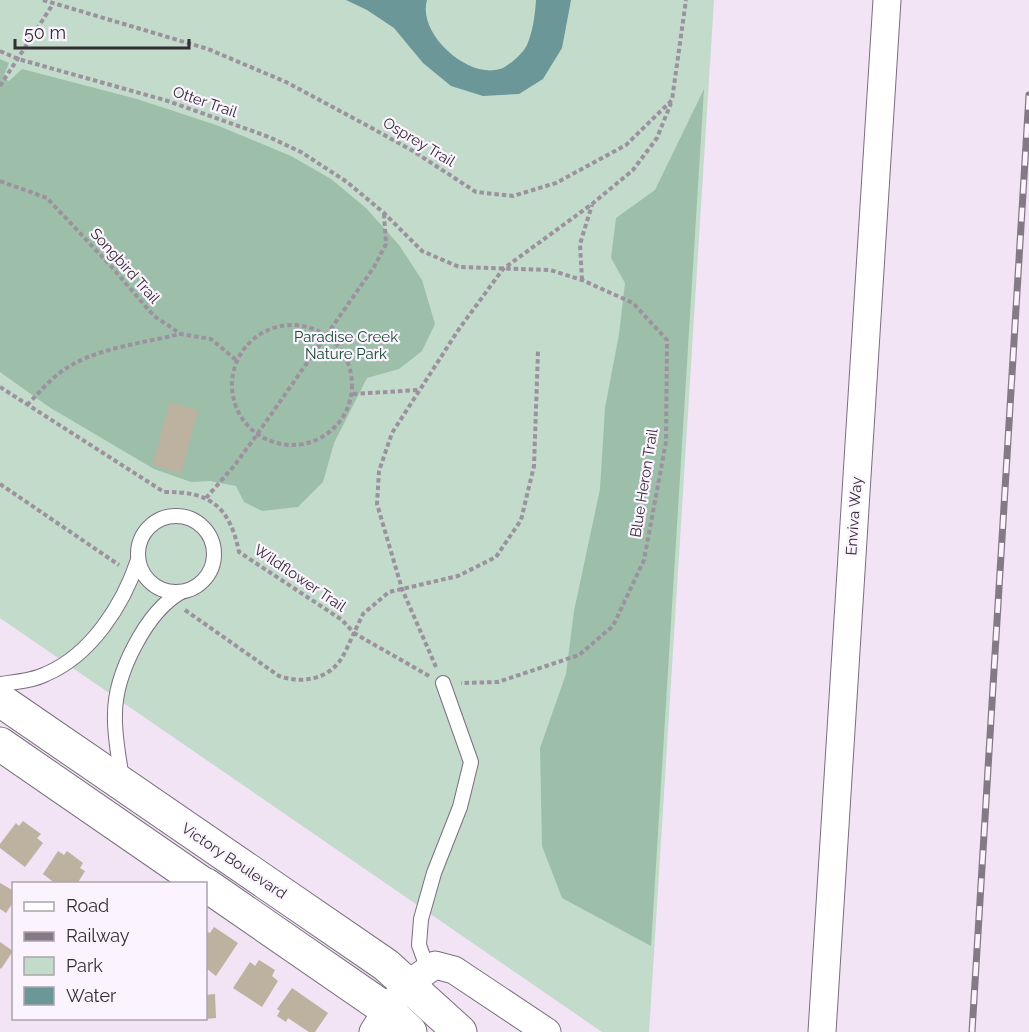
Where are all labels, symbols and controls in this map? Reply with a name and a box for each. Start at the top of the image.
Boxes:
scale bar [15,12,189,50]
text: 50 m [24,22,66,43]
street label: Otter Trail [170,83,240,122]
street label: Osprey Trail [380,113,459,171]
street label: Songbird Trail [87,225,164,308]
park label: Paradise Creek Nature Park [294,328,398,363]
street label: Blue Heron Trail [627,426,662,539]
street label: Enviva Way [842,476,866,556]
street label: Wildflower Trail [250,541,350,616]
street label: Victory Boulevard [178,819,290,903]
legend [12,882,207,1020]
text: Road [66,895,109,916]
text: Railway [66,925,130,946]
text: Park [66,955,103,976]
text: Water [66,985,117,1006]

